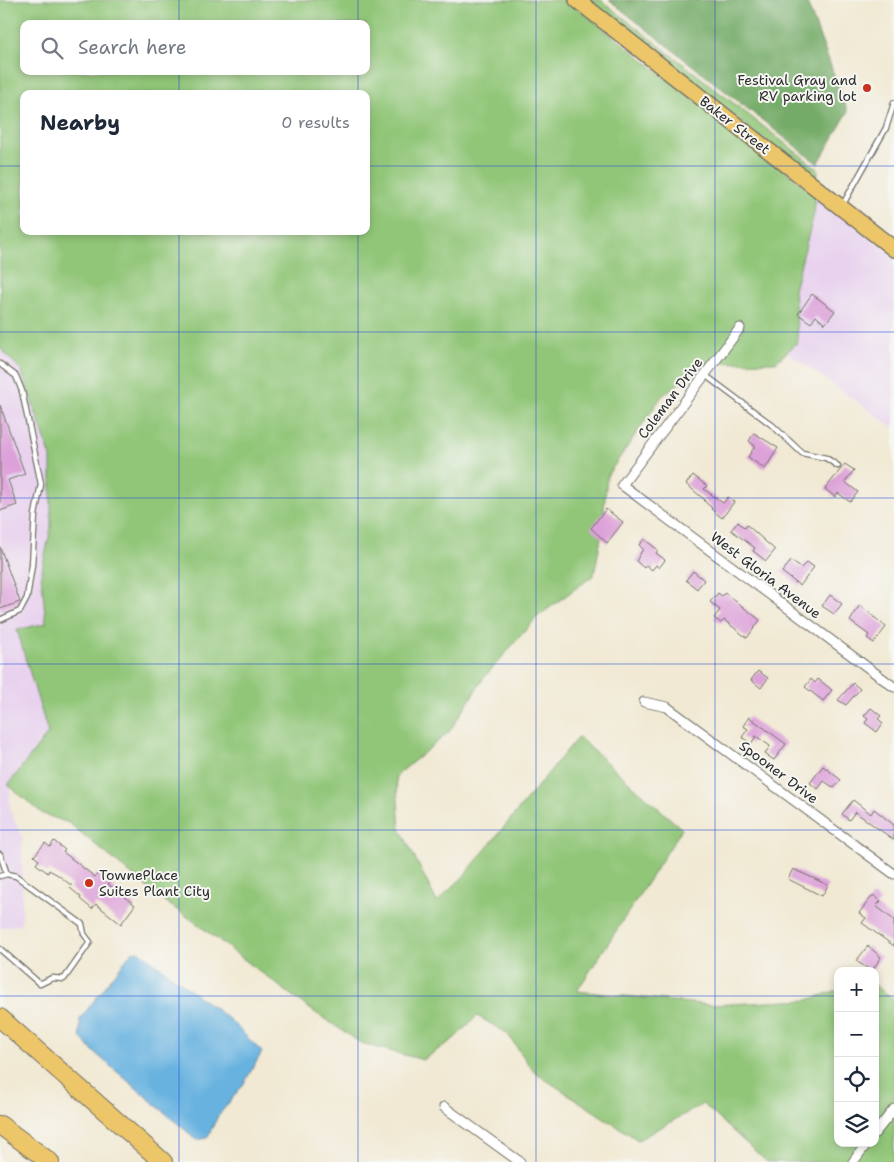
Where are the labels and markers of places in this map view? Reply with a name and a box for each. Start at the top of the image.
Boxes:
place label: Festival Gray and RV parking lot [737,71,857,105]
marker: Festival Gray and RV parking lot [861,82,873,94]
place label: TownePlace Suites Plant City [99,866,210,900]
marker: TownePlace Suites Plant City [83,877,95,889]

